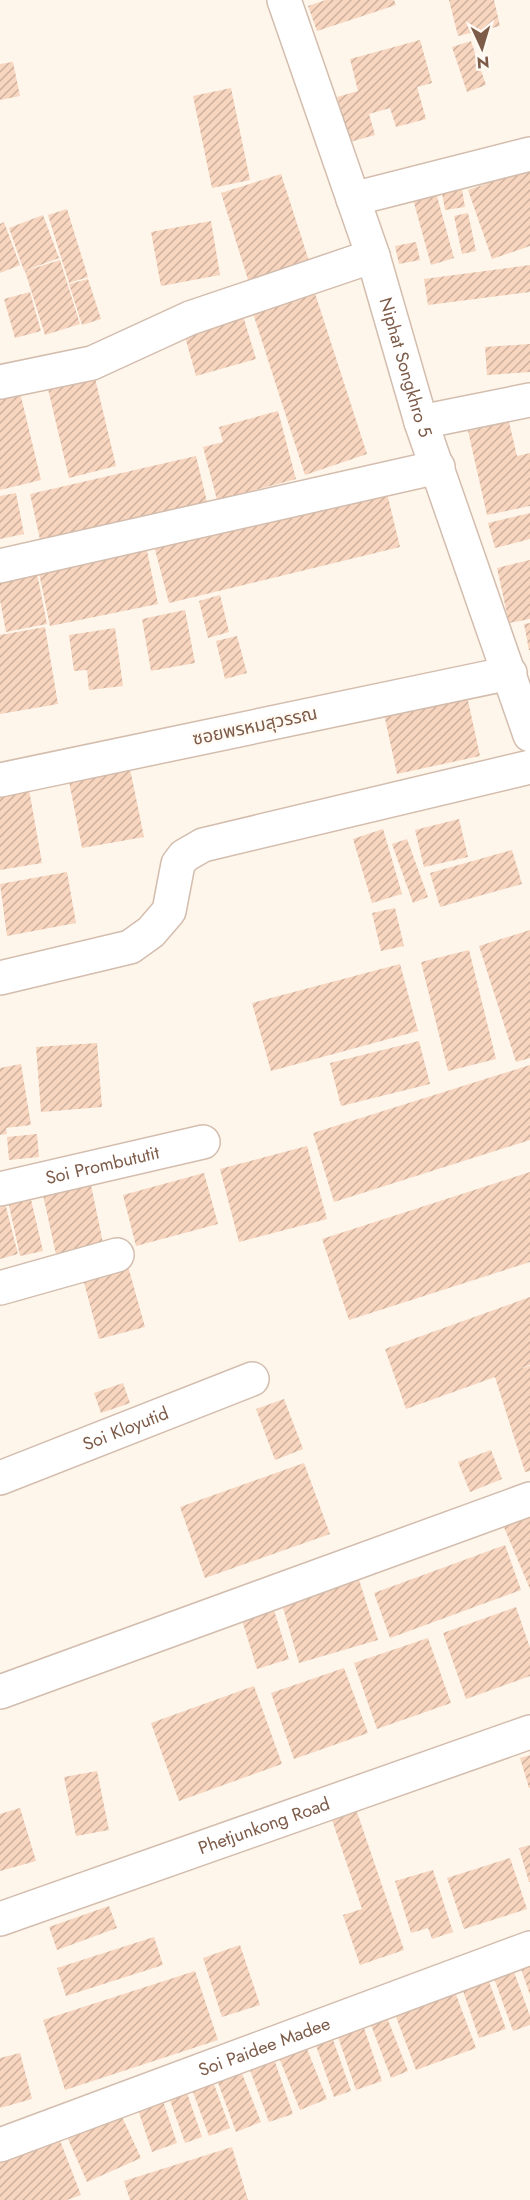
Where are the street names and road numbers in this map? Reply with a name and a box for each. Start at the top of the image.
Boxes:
street label: Niphat Songkhro 5 [373,294,438,441]
street label: ซอยพรหมสุวรรณ [190,700,320,752]
street label: Soi Prombututit [43,1139,162,1191]
street label: Soi Kloyutid [79,1400,172,1457]
street label: Phetjunkong Road [195,1791,333,1861]
street label: Soi Paidee Madee [195,2010,334,2083]

